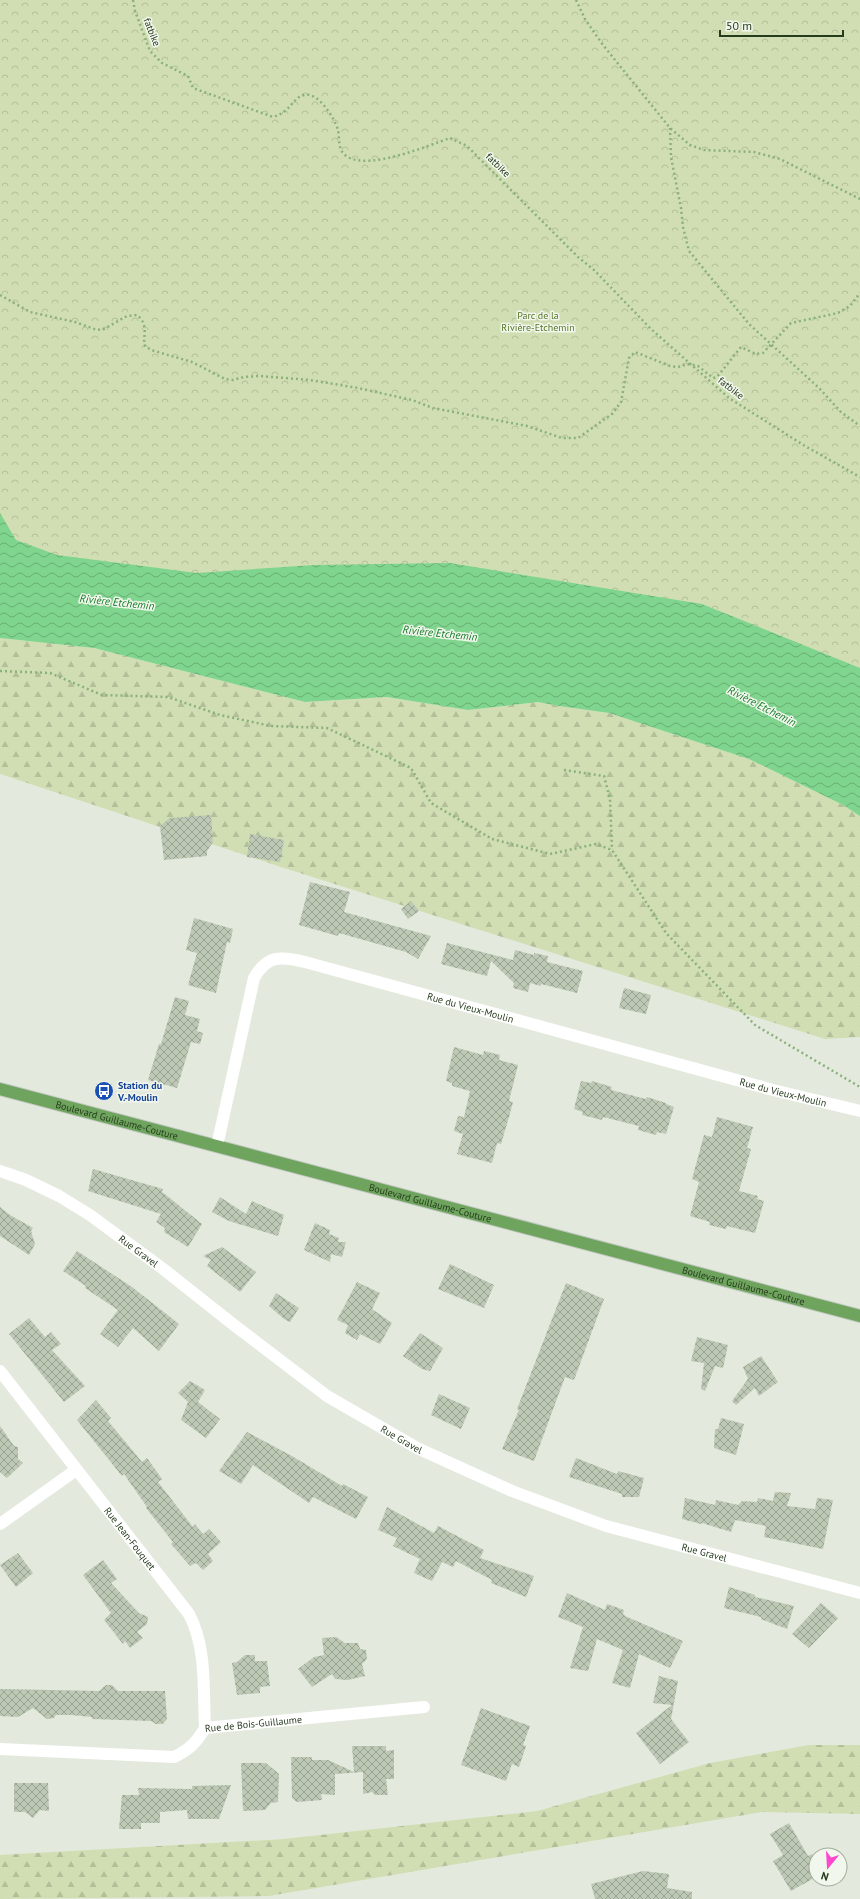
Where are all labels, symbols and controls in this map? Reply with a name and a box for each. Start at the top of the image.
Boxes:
scale bar [720,12,843,38]
street label: fatbike [140,16,164,48]
text: 50 m [726,18,752,33]
street label: fatbike [483,150,513,180]
park label: Parc de la Rivière-Etchemin [501,309,575,334]
street label: fatbike [715,374,747,402]
water label: Rivière Etchemin [79,591,155,613]
water label: Rivière Etchemin [402,622,478,644]
water label: Rivière Etchemin [725,683,799,729]
street label: Rue du Vieux-Moulin [426,989,515,1025]
street label: Rue du Vieux-Moulin [738,1075,828,1109]
place label: Station du V.-Moulin [117,1079,162,1104]
bus stop icon: Station du V.-Moulin [93,1080,115,1102]
street label: Boulevard Guillaume-Couture [54,1097,180,1142]
street label: Boulevard Guillaume-Couture [368,1180,493,1225]
street label: Rue Gravel [116,1232,161,1270]
street label: Boulevard Guillaume-Couture [681,1263,806,1308]
street label: Rue Gravel [378,1422,425,1456]
street label: Rue Jean-Fouquet [102,1504,159,1573]
street label: Rue Gravel [680,1540,728,1564]
street label: Rue de Bois-Guillaume [204,1712,303,1734]
north arrow [808,1847,848,1887]
text: N [819,1869,831,1884]

